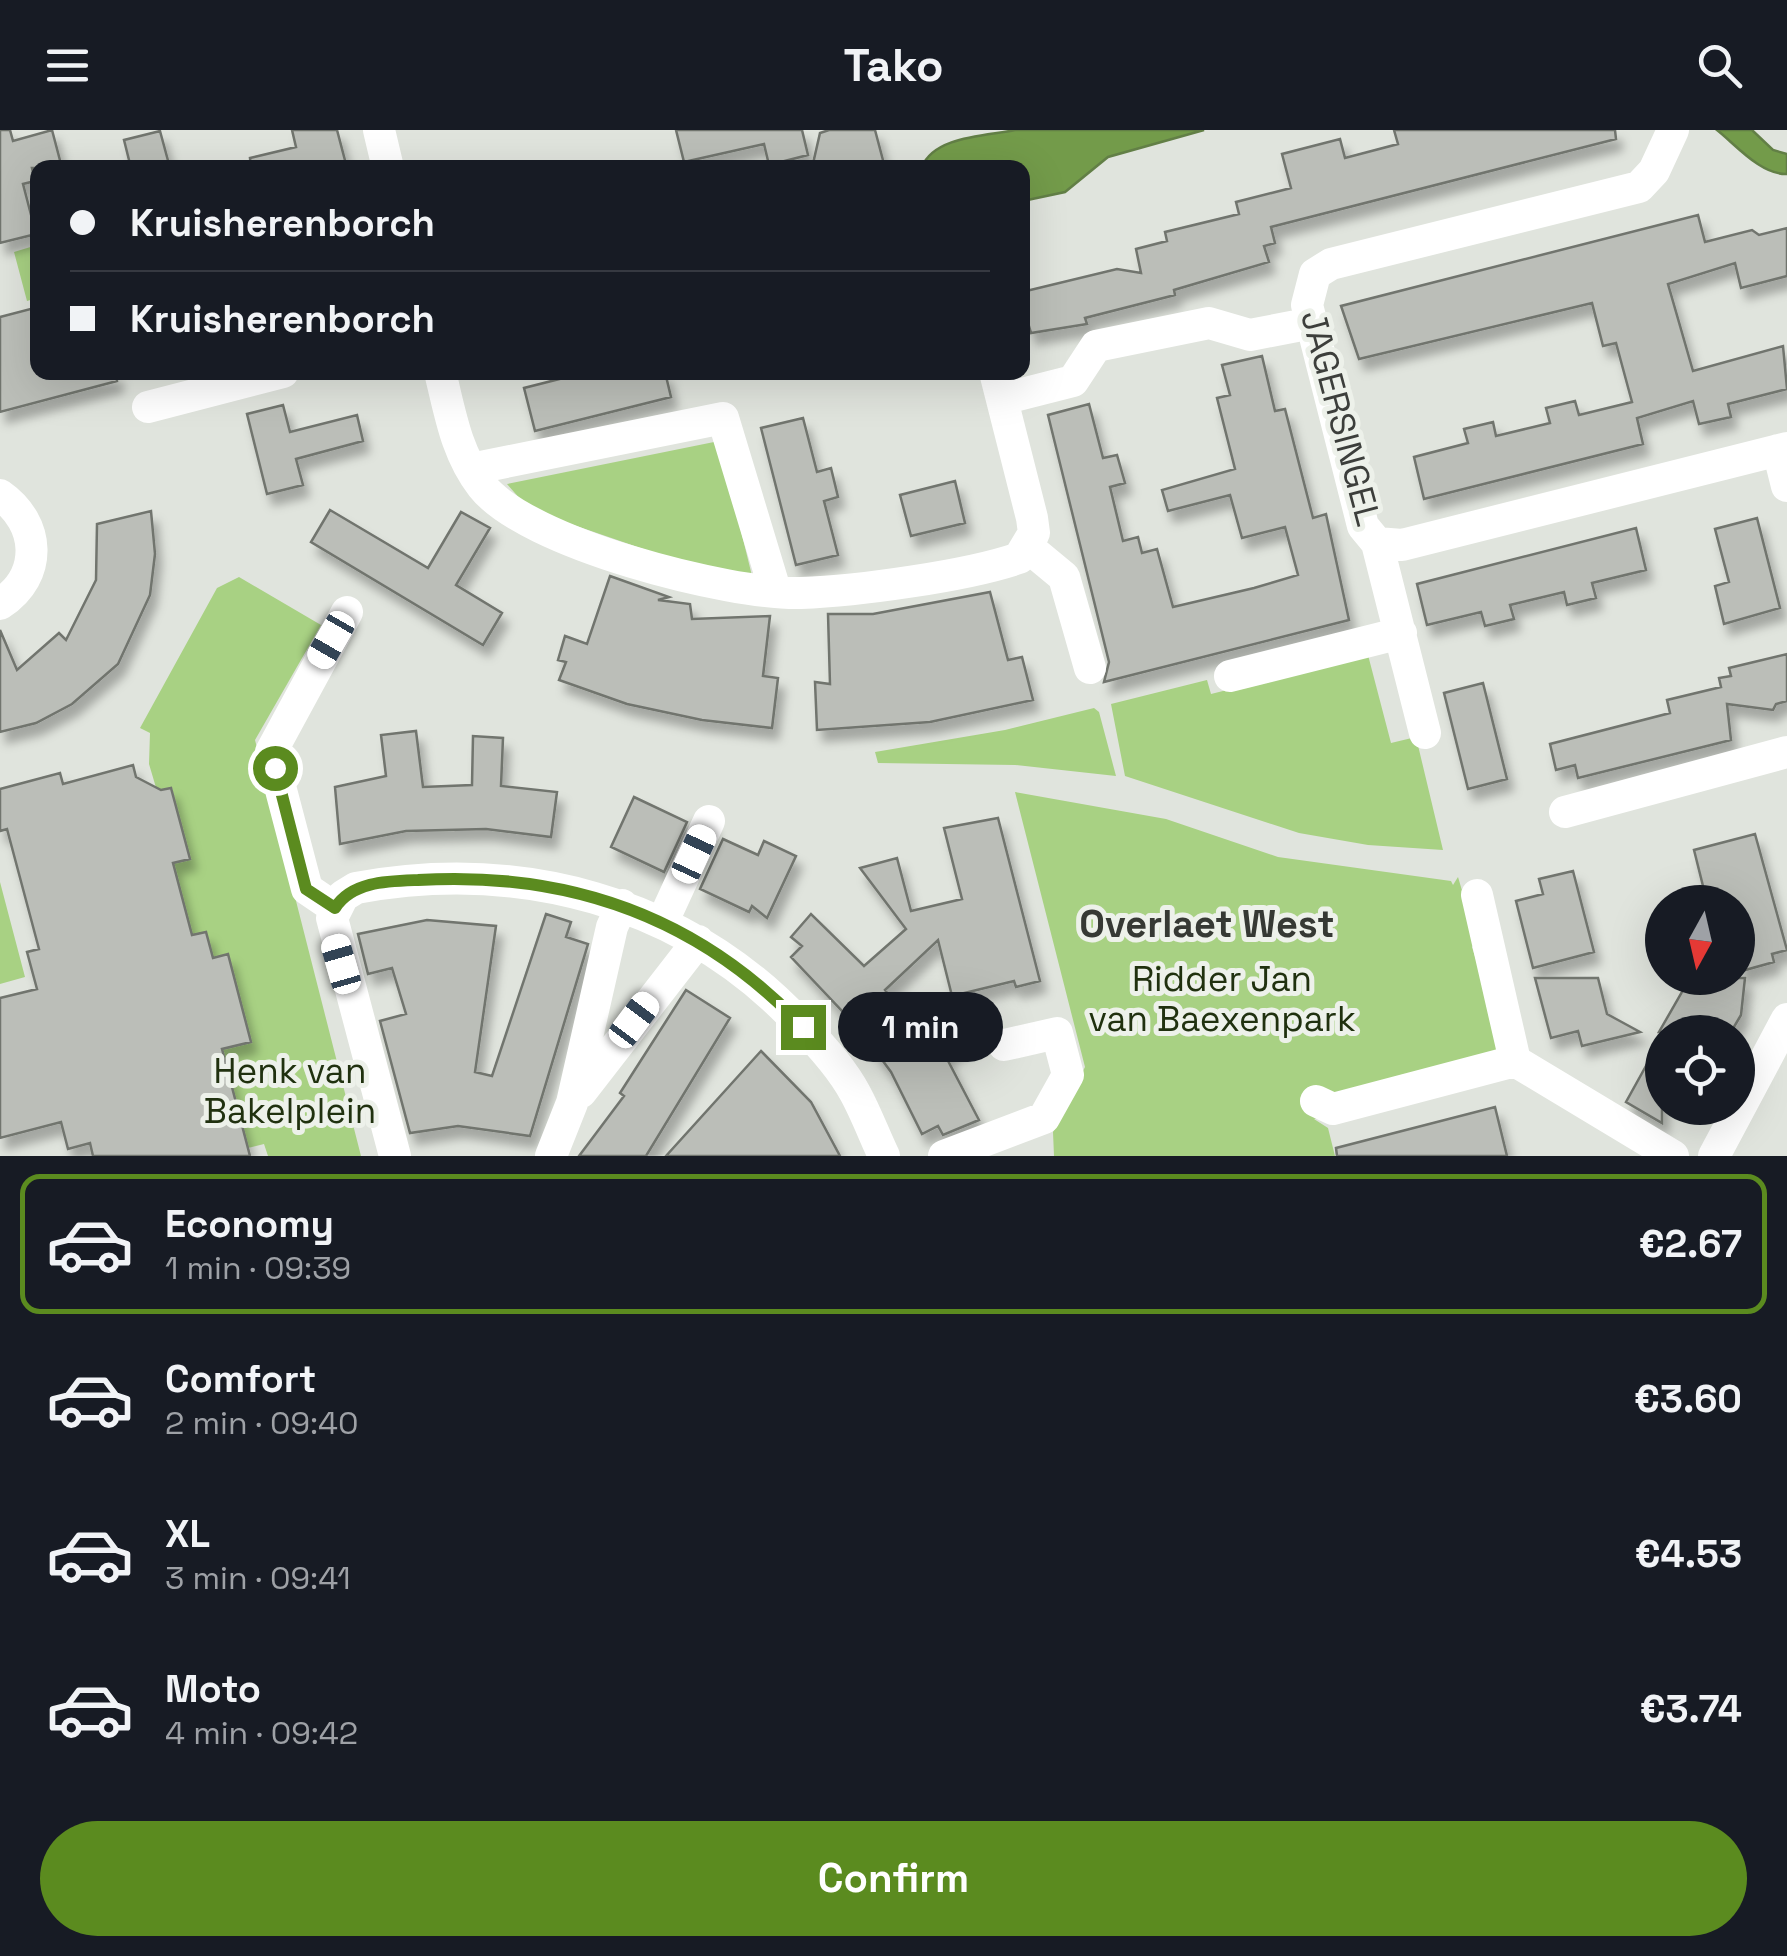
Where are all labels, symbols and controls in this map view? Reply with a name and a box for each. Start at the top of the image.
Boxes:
text: Tako [843,37,944,94]
icon: menu [40,38,95,93]
icon: search [1692,38,1747,93]
text: Kruisherenborch [130,199,435,247]
text: Kruisherenborch [130,295,435,343]
street label: JAGERSINGEL [1291,305,1391,531]
car [303,607,359,673]
route start [253,746,298,791]
car [668,820,720,888]
north arrow [1645,885,1755,995]
map controls [1645,885,1755,1125]
district label: Overlaet West [1079,900,1335,948]
car [318,931,364,997]
park label: Ridder Jan van Baexenpark [1088,957,1356,1041]
car [604,987,664,1053]
callout: 1 min [838,992,1003,1062]
route end [781,1005,826,1050]
text: 1 min [881,1007,960,1047]
button: locate [1645,1015,1755,1125]
park label: Henk van Bakelplein [204,1049,376,1133]
icon: car [45,1199,135,1289]
text: Economy [165,1200,334,1248]
text: €2.67 [1639,1220,1742,1268]
text: 1 min · 09:39 [165,1248,351,1288]
icon: car [45,1354,135,1444]
text: Comfort [165,1355,316,1403]
text: €3.60 [1634,1375,1742,1423]
text: 2 min · 09:40 [165,1403,359,1443]
icon: car [45,1509,135,1599]
text: XL [165,1510,210,1558]
text: €4.53 [1635,1530,1742,1578]
text: 3 min · 09:41 [165,1558,351,1598]
icon: car [45,1664,135,1754]
text: Moto [165,1665,261,1713]
text: €3.74 [1640,1685,1742,1733]
text: 4 min · 09:42 [165,1713,358,1753]
button: Confirm [40,1821,1747,1936]

